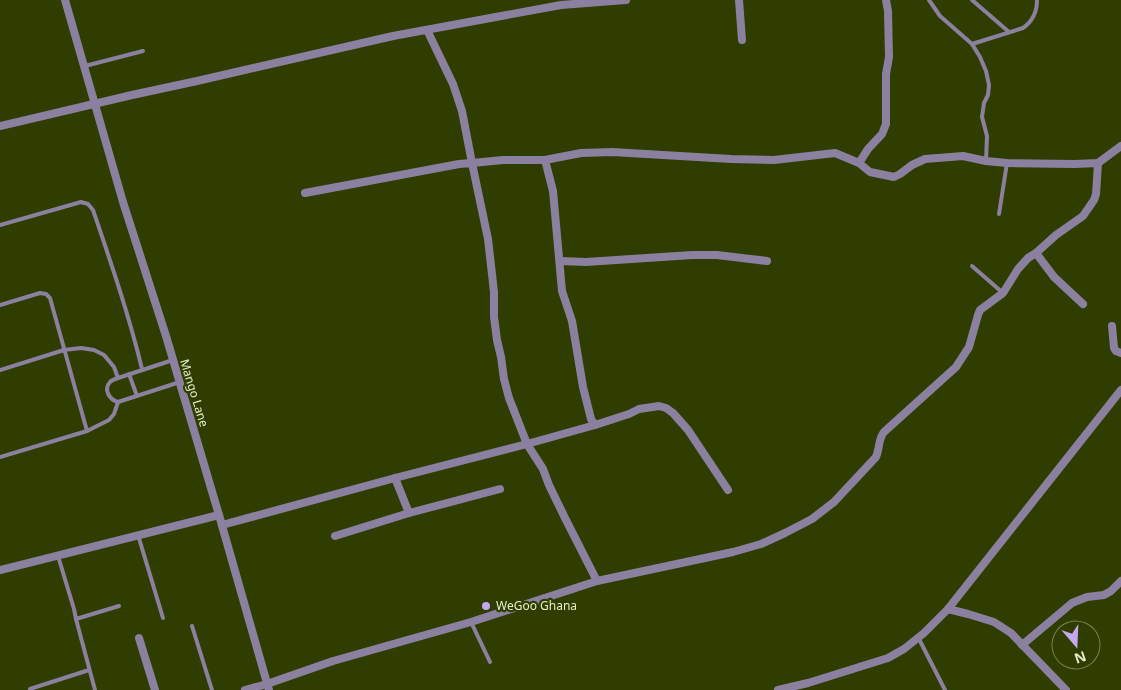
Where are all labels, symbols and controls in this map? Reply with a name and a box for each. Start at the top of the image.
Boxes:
street label: Mango Lane [176,357,213,429]
place label: WeGoo Ghana [496,597,577,614]
marker: WeGoo Ghana [480,600,492,612]
north arrow [1051,620,1101,670]
text: N [1072,647,1089,669]

